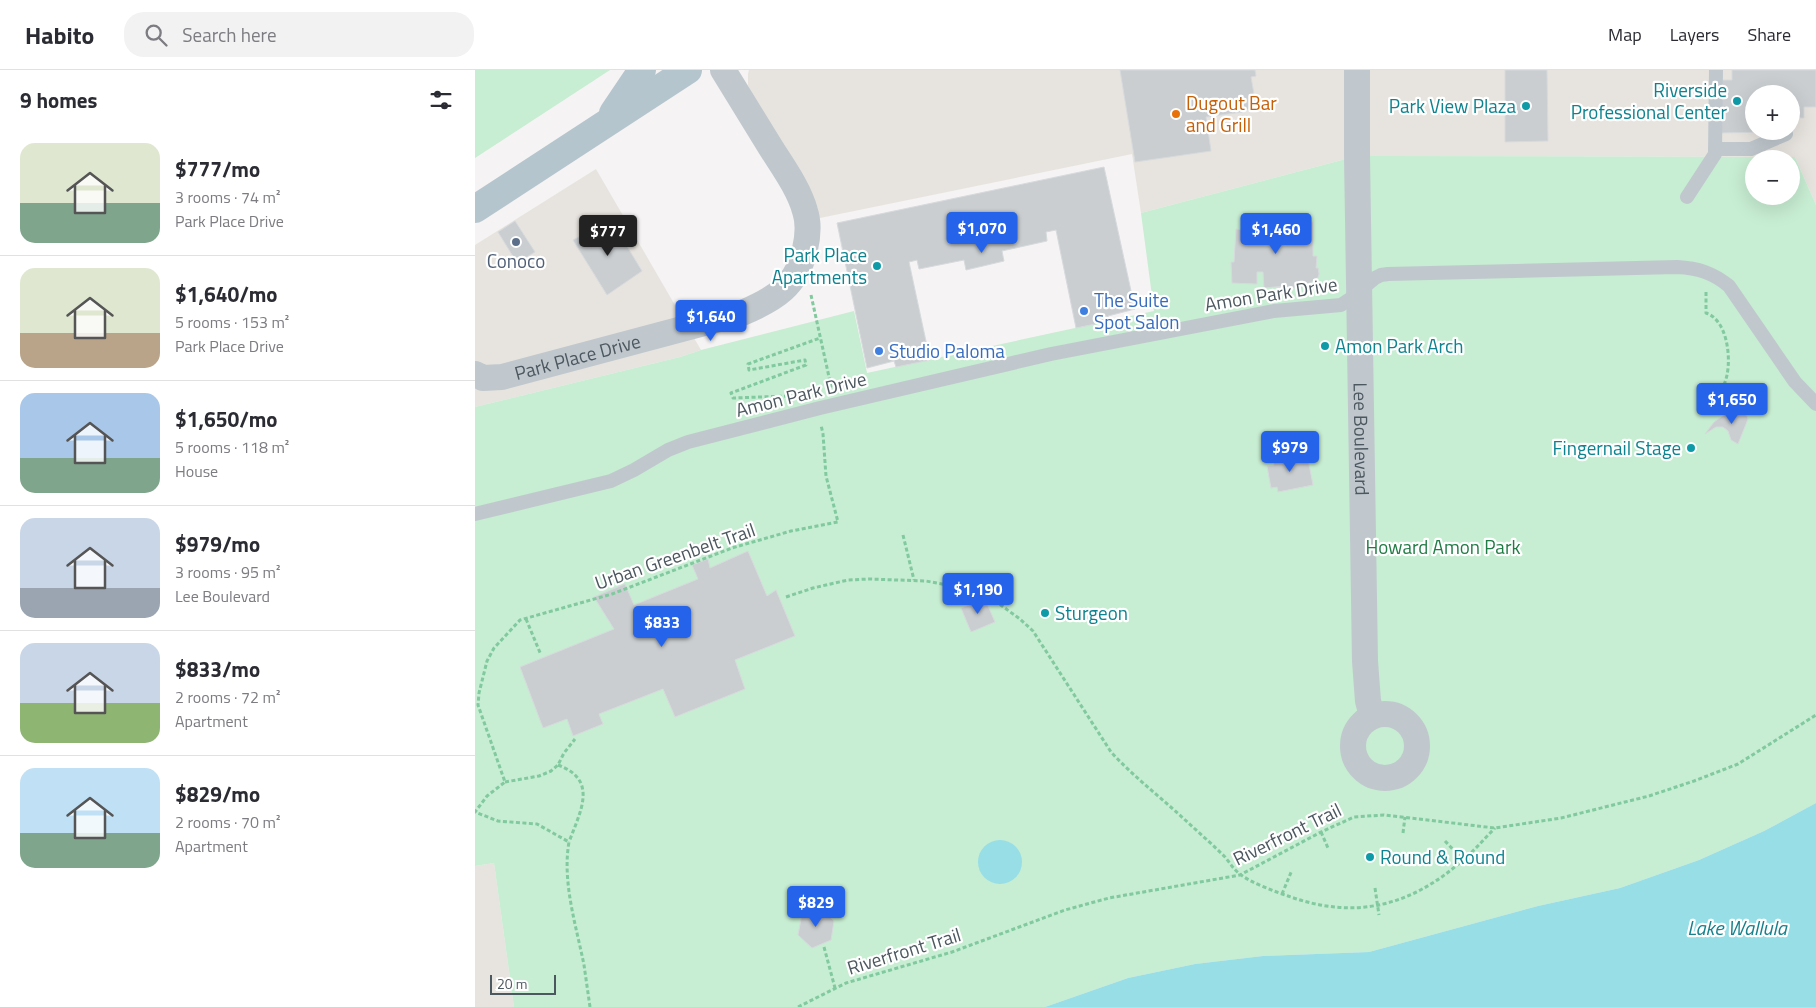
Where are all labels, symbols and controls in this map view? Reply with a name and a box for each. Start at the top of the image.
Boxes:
search box [124,12,474,57]
text: Habito [25,17,94,53]
text: Search here [182,20,277,49]
icon: search [142,21,170,49]
text: Map [1608,21,1642,48]
text: Layers [1670,21,1719,48]
text: Share [1747,21,1791,48]
place label: Riverside Professional Center [1571,75,1727,126]
text: 9 homes [20,84,97,116]
map controls [1745,85,1800,205]
button: + [1745,85,1800,140]
icon: filters [427,86,455,114]
place label: Dugout Bar and Grill [1186,88,1277,139]
place label: Park View Plaza [1389,91,1516,120]
marker: Riverside Professional Center [1731,95,1743,107]
marker: Park View Plaza [1520,100,1532,112]
marker: Dugout Bar and Grill [1170,108,1182,120]
button: − [1745,150,1800,205]
text: $777/mo [175,153,260,185]
icon: home [60,163,120,223]
text: 3 rooms · 74 m² [175,185,280,209]
text: Park Place Drive [175,209,284,233]
pin: $1,070 [941,212,1023,254]
pin: $1,460 [1235,212,1317,255]
pin: $777 [578,214,638,257]
text: $1,070 [957,216,1007,240]
text: $1,460 [1251,217,1301,241]
text: $777 [590,219,626,243]
marker: Conoco [510,236,522,248]
place label: Park Place Apartments [772,240,867,291]
place label: Conoco [487,246,545,275]
marker: Park Place Apartments [871,260,883,272]
street label: Amon Park Drive [1203,269,1339,318]
text: $1,640/mo [175,278,277,310]
place label: The Suite Spot Salon [1094,285,1180,336]
icon: home [60,288,120,348]
pin: $1,640 [670,300,752,342]
text: $1,640 [686,304,736,328]
marker: The Suite Spot Salon [1078,305,1090,317]
text: 5 rooms · 153 m² [175,310,289,334]
street label: Park Place Drive [511,326,643,387]
place label: Amon Park Arch [1335,331,1463,360]
text: Park Place Drive [175,334,284,358]
place label: Studio Paloma [889,336,1005,365]
marker: Amon Park Arch [1319,340,1331,352]
marker: Studio Paloma [873,345,885,357]
street label: Amon Park Drive [732,363,869,424]
street label: Lee Boulevard [1347,382,1377,496]
pin: $1,650 [1691,382,1773,425]
text: $1,650 [1707,387,1757,411]
text: $1,650/mo [175,403,277,435]
icon: home [60,413,120,473]
pin: $979 [1260,430,1320,473]
place label: Fingernail Stage [1553,433,1681,462]
text: 5 rooms · 118 m² [175,435,289,459]
text: $979 [1272,435,1308,459]
marker: Fingernail Stage [1685,442,1697,454]
text: House [175,459,218,483]
street label: Urban Greenbelt Trail [591,514,759,597]
text: $979/mo [175,528,260,560]
park label: Howard Amon Park [1365,532,1521,561]
icon: home [60,538,120,598]
text: 3 rooms · 95 m² [175,560,280,584]
pin: $1,190 [937,572,1019,615]
text: $1,190 [953,577,1003,601]
text: Lee Boulevard [175,584,270,608]
place label: Sturgeon [1055,598,1128,627]
pin: $833 [632,606,692,648]
marker: Sturgeon [1039,607,1051,619]
text: $833 [644,610,680,634]
text: $833/mo [175,653,260,685]
icon: home [60,663,120,723]
text: 2 rooms · 72 m² [175,685,280,709]
text: Apartment [175,709,248,733]
text: $829/mo [175,778,260,810]
icon: home [60,788,120,848]
street label: Riverfront Trail [1228,795,1346,872]
text: 2 rooms · 70 m² [175,810,280,834]
text: Apartment [175,834,248,858]
place label: Round & Round [1380,842,1505,871]
marker: Round & Round [1364,851,1376,863]
pin: $829 [786,886,846,928]
text: $829 [798,890,834,914]
water label: Lake Wallula [1687,912,1788,943]
street label: Riverfront Trail [843,919,964,982]
scale bar [490,972,556,995]
text: 20 m [497,973,527,994]

